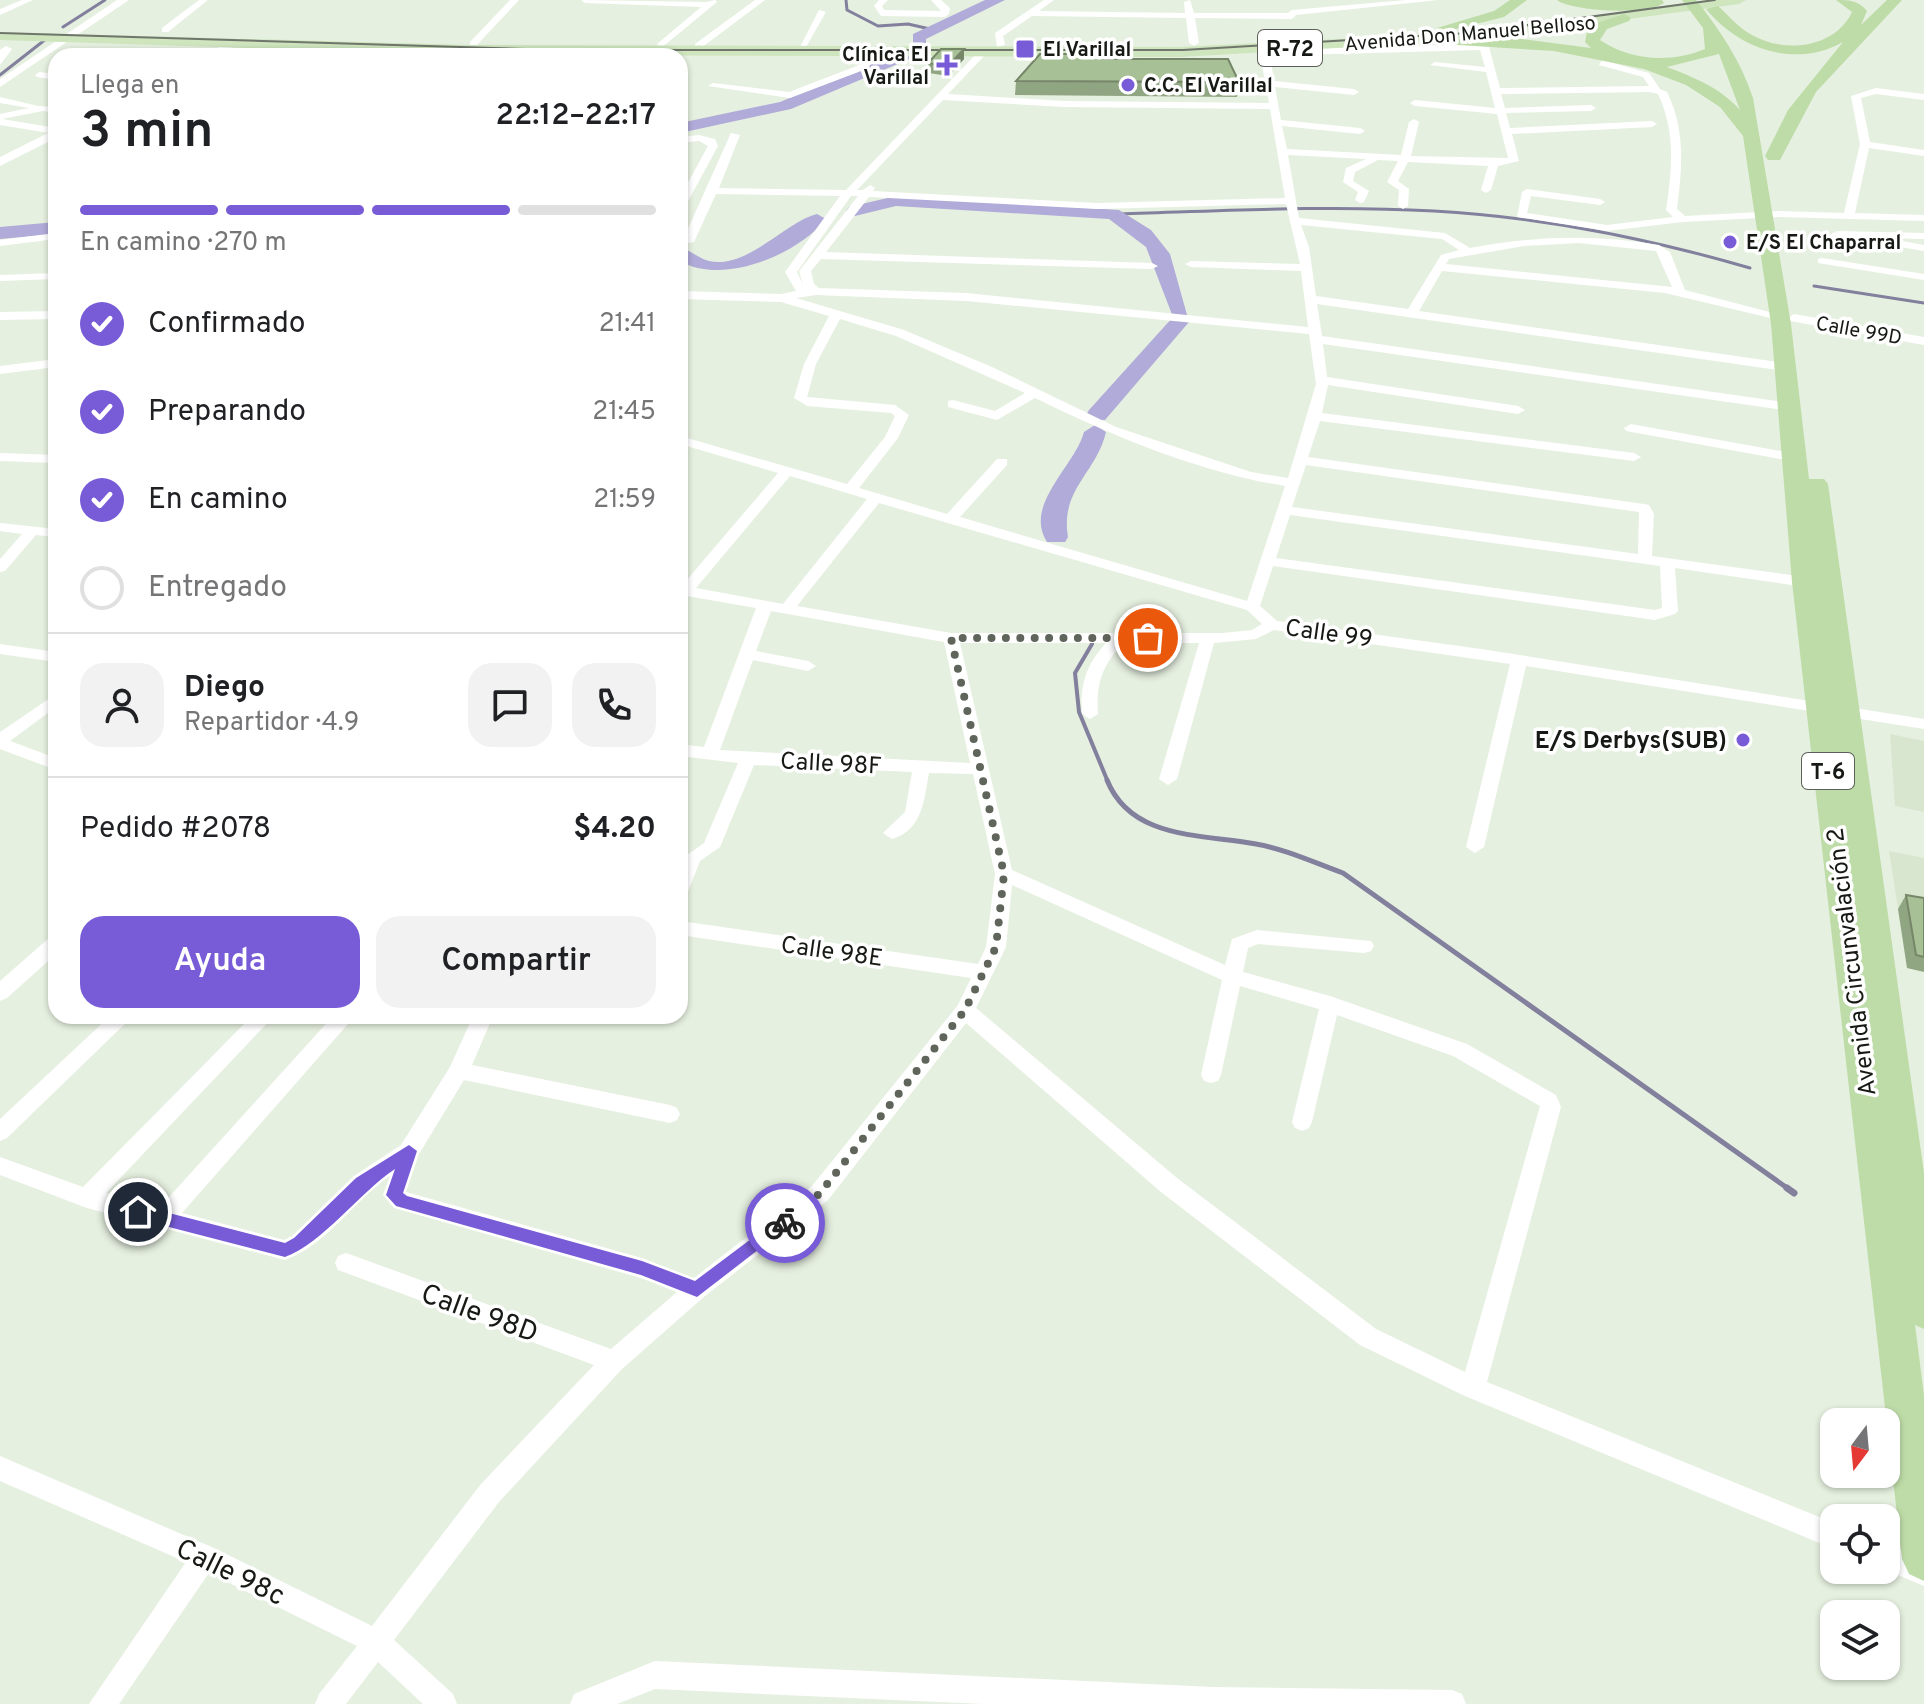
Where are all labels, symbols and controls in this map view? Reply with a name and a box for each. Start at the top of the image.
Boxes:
street label: Avenida Don Manuel Belloso [1343,11,1597,59]
road number: R-72 [1258,30,1322,66]
marker: El Varillal [1014,38,1036,60]
place label: El Varillal [1043,38,1131,64]
place label: Clínica El Varillal [842,43,929,92]
marker: Clínica El Varillal [936,54,958,76]
text: Llega en [80,70,179,103]
place label: C.C. El Varillal [1144,74,1273,100]
marker: C.C. El Varillal [1119,76,1137,94]
text: 22:12–22:17 [496,98,656,135]
text: 3 min [80,100,213,166]
text: En camino · 270 m [80,227,287,260]
place label: E/S El Chaparral [1746,231,1901,257]
marker: E/S El Chaparral [1721,233,1739,251]
icon: check [80,302,124,346]
text: Confirmado [148,306,306,343]
text: 21:41 [599,308,656,341]
street label: Calle 99D [1814,312,1904,352]
icon: check [80,390,124,434]
text: Preparando [148,394,306,431]
text: 21:45 [592,396,656,429]
icon: check [80,478,124,522]
text: En camino [148,482,288,519]
text: 21:59 [593,484,656,517]
text: Entregado [148,570,287,607]
pin [1114,604,1182,672]
street label: Calle 99 [1283,614,1374,656]
icon: bag [1126,616,1170,660]
button: person [80,663,164,747]
button: chat [468,663,552,747]
button: phone [572,663,656,747]
text: Diego [184,670,265,707]
text: Repartidor · 4.9 [184,707,359,740]
place label: E/S Derbys(SUB) [1535,727,1727,757]
marker: E/S Derbys(SUB) [1734,731,1752,749]
street label: Calle 98F [779,747,882,783]
road number: T-6 [1802,753,1854,789]
text: Pedido #2078 [80,811,271,848]
text: $4.20 [573,811,656,848]
street label: Avenida Circunvalación 2 [1822,826,1884,1098]
button: Ayuda [80,916,360,1008]
button: Compartir [376,916,656,1008]
street label: Calle 98E [779,931,885,975]
pin [104,1178,172,1246]
courier [745,1183,825,1263]
icon: home [116,1190,160,1234]
icon: bike [763,1201,807,1245]
street label: Calle 98D [416,1277,542,1353]
north arrow [1820,1408,1900,1488]
map controls [1820,1408,1900,1680]
button: locate [1820,1504,1900,1584]
street label: Calle 98c [169,1532,290,1616]
button: layers [1820,1600,1900,1680]

